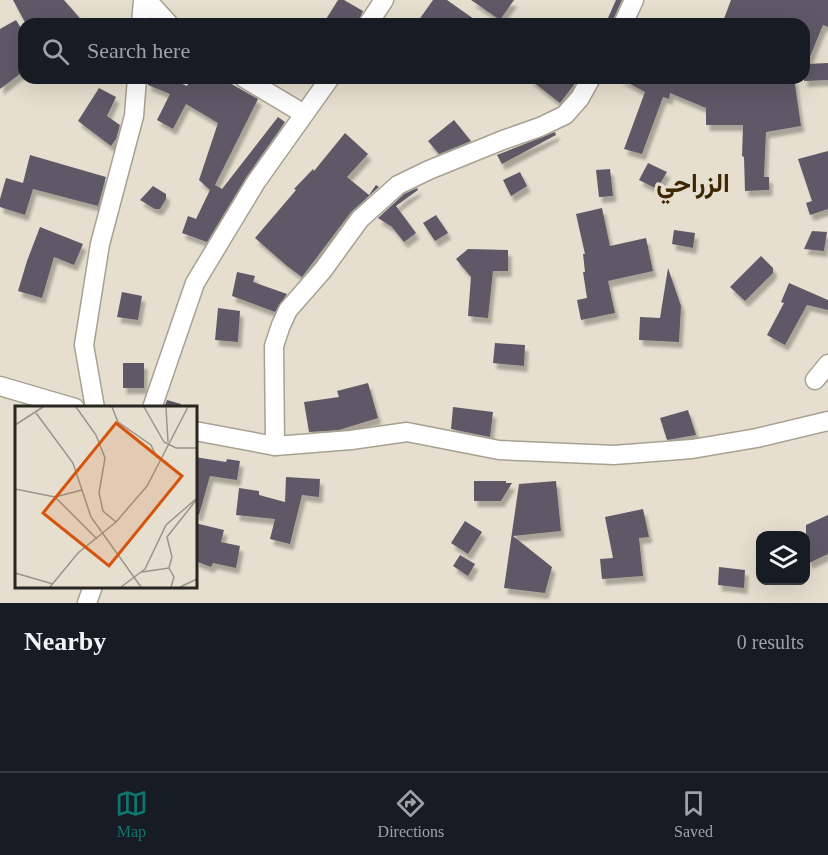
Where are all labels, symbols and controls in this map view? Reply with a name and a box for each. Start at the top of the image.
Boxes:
search box [18,18,810,84]
icon: search [39,35,72,68]
text: Search here [87,38,190,63]
district label: الزراحي [656,169,730,205]
inset map [15,406,196,588]
map controls [756,531,810,585]
button: layers [756,531,810,585]
text: Nearby [24,627,106,656]
text: 0 results [737,631,804,653]
tab: Map [115,787,148,841]
tab: Directions [378,787,444,841]
tab: Saved [674,787,713,841]

